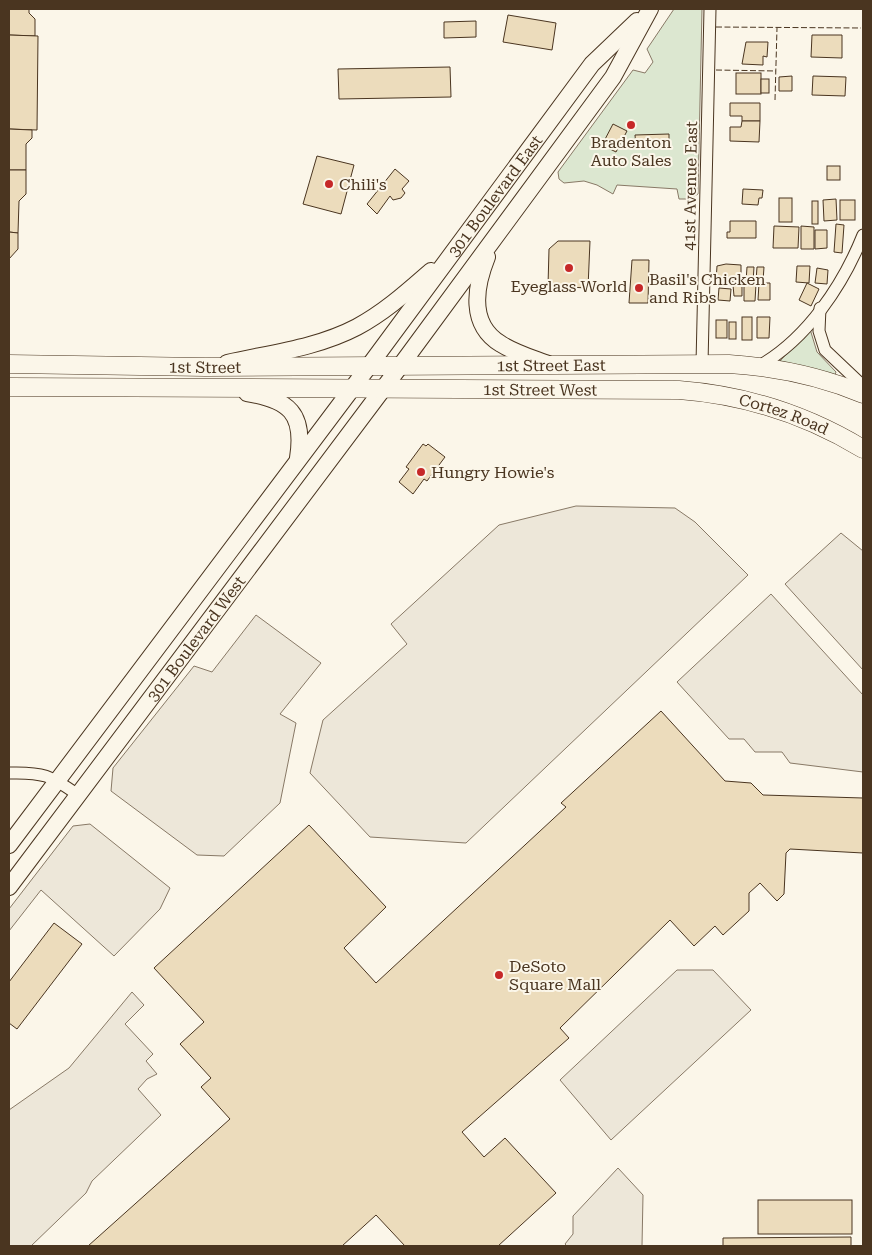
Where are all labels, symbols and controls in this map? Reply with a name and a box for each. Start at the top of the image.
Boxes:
marker: Bradenton Auto Sales [625,119,637,131]
street label: 41st Avenue East [680,121,701,251]
street label: 301 Boulevard East [444,131,546,260]
place label: Bradenton Auto Sales [591,133,672,170]
place label: Chili's [339,175,387,194]
marker: Chili's [323,178,335,190]
marker: Eyeglass World [563,262,575,274]
place label: Basil's Chicken and Ribs [649,270,766,307]
place label: Eyeglass World [510,277,628,296]
marker: Basil's Chicken and Ribs [633,282,645,294]
street label: 1st Street East [496,356,606,375]
street label: 1st Street [169,357,241,377]
street label: 1st Street West [483,380,597,400]
street label: Cortez Road [737,390,832,439]
place label: Hungry Howie's [431,463,555,482]
marker: Hungry Howie's [415,466,427,478]
street label: 301 Boulevard West [143,572,249,705]
place label: DeSoto Square Mall [509,957,601,994]
marker: DeSoto Square Mall [493,969,505,981]

